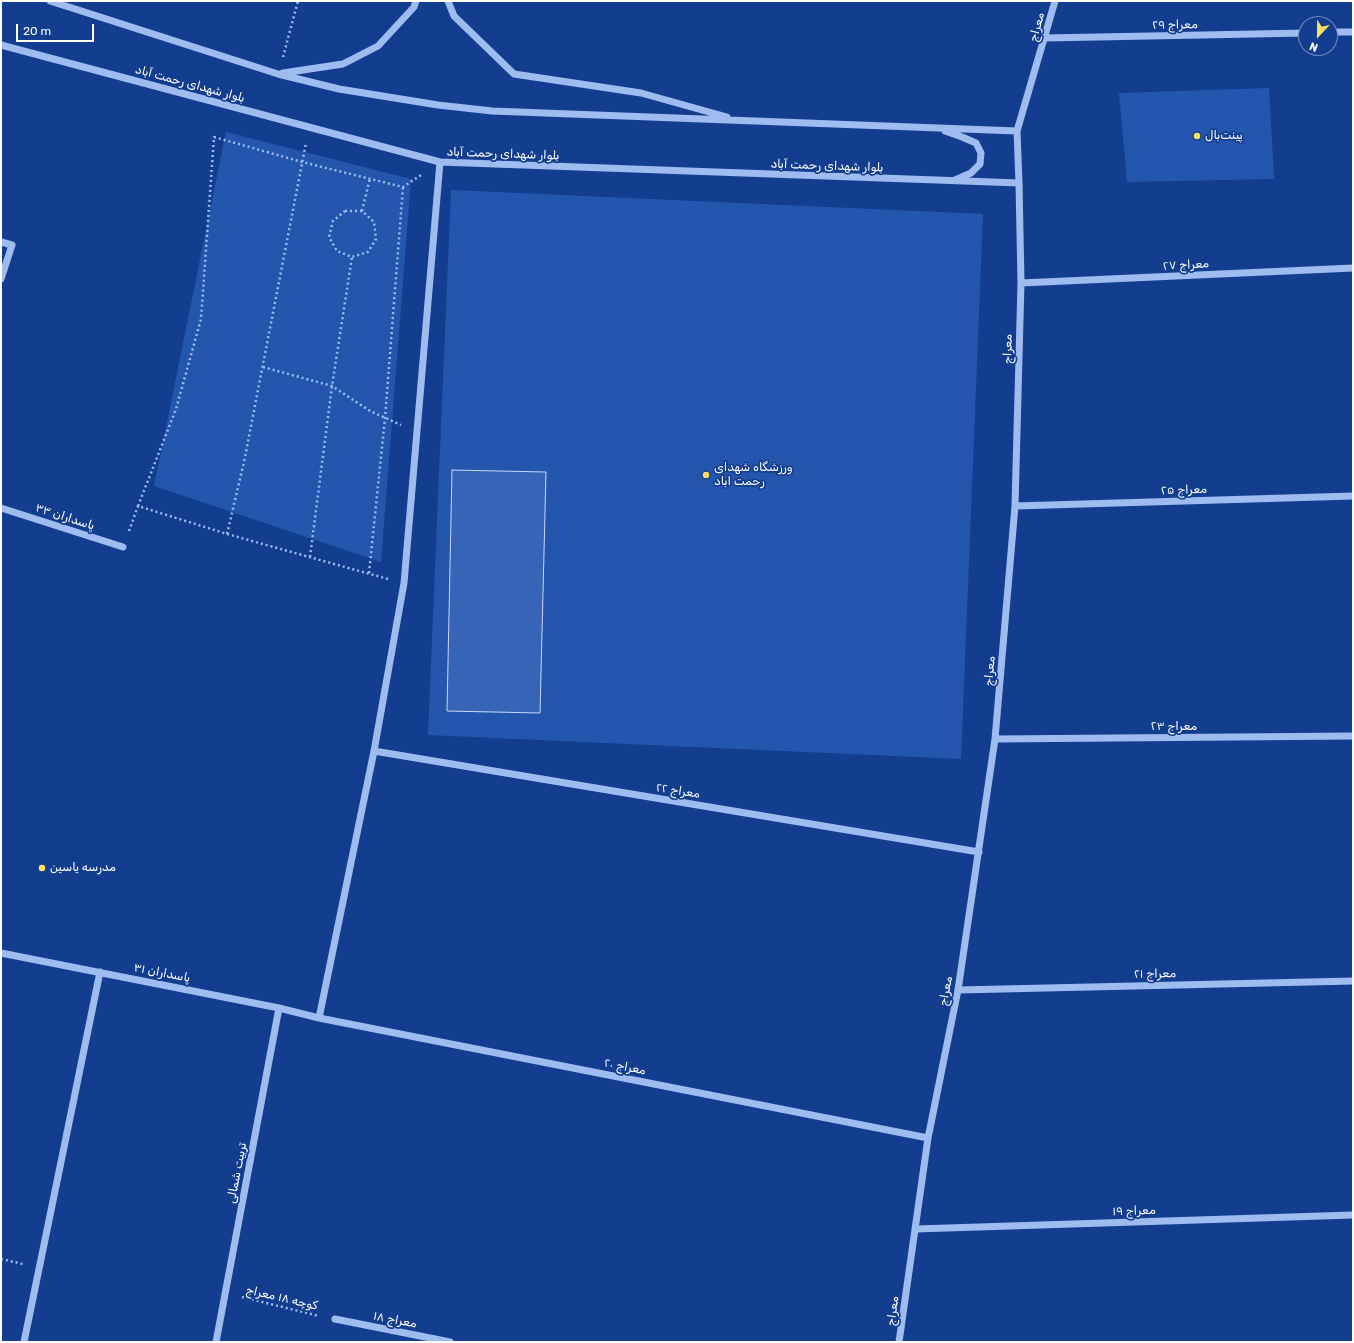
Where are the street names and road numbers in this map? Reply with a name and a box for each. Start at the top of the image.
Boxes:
street label: معراج [1026,11,1048,43]
street label: معراج ۲۹ [1152,17,1198,33]
street label: بلوار شهدای رحمت آباد [134,62,246,106]
street label: بلوار شهدای رحمت آباد [446,145,560,163]
street label: بلوار شهدای رحمت آباد [770,157,884,175]
street label: معراج ۲۷ [1163,257,1209,273]
street label: معراج [1001,334,1015,364]
street label: معراج ۲۵ [1161,482,1207,498]
street label: پاسداران ۳۳ [34,501,96,533]
street label: معراج [982,656,998,686]
street label: معراج ۲۳ [1151,720,1197,734]
street label: معراج ۲۲ [655,780,701,802]
street label: پاسداران ۳۱ [132,960,192,986]
street label: معراج ۲۱ [1134,966,1176,982]
street label: معراج [936,975,956,1007]
street label: معراج ۲۰ [603,1056,647,1078]
street label: تربیت شمالی [224,1141,250,1205]
street label: معراج ۱۹ [1112,1203,1156,1219]
street label: کوچه ۱۸ معراج [245,1283,319,1313]
street label: معراج [884,1295,902,1327]
street label: معراج ۱۸ [372,1309,418,1331]

